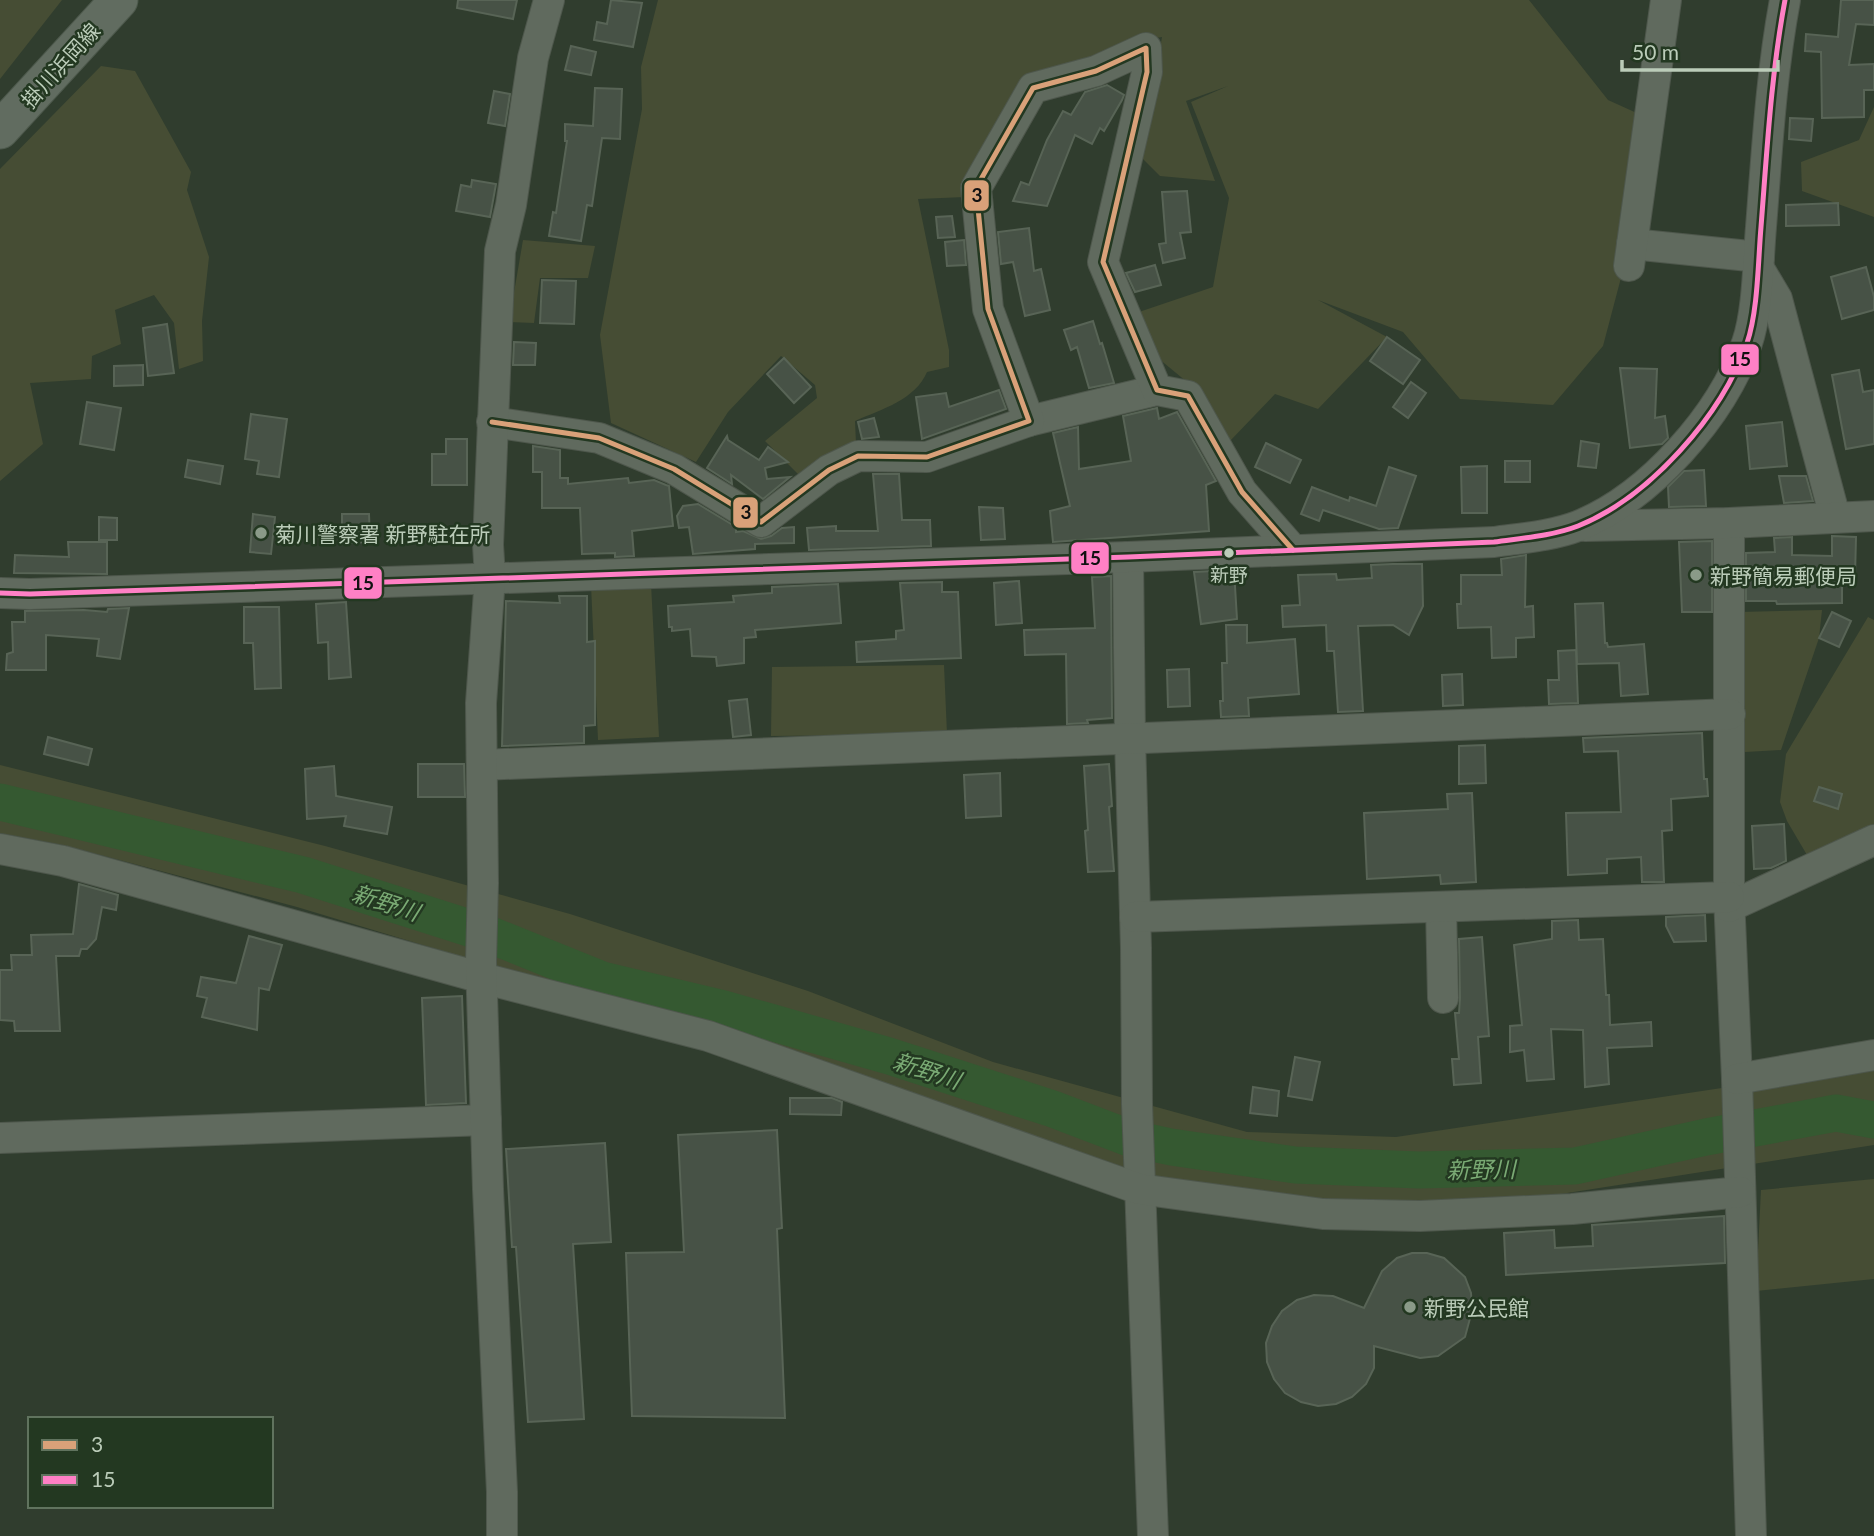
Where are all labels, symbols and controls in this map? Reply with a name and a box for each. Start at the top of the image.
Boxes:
street label: 掛川浜岡線 [16,18,104,112]
scale bar [1622,28,1778,72]
text: 50 m [1632,39,1679,64]
line badge: 3 [963,179,990,212]
text: 3 [971,183,983,206]
line badge: 15 [1720,343,1760,376]
text: 15 [1729,347,1751,370]
line badge: 3 [732,496,759,529]
text: 3 [740,500,752,523]
place label: 菊川警察署 新野駐在所 [275,521,490,546]
marker: 菊川警察署 新野駐在所 [253,525,269,541]
line badge: 15 [1070,541,1110,575]
text: 15 [1079,546,1101,569]
marker: 新野 [1222,546,1236,560]
place label: 新野 [1210,563,1248,586]
place label: 新野簡易郵便局 [1710,563,1857,588]
line badge: 15 [343,566,383,600]
marker: 新野簡易郵便局 [1688,567,1704,583]
text: 15 [352,571,374,594]
water label: 新野川 [349,878,426,927]
water label: 新野川 [890,1046,967,1095]
water label: 新野川 [1446,1154,1519,1184]
place label: 新野公民館 [1424,1295,1529,1320]
marker: 新野公民館 [1402,1299,1418,1315]
legend [28,1417,273,1508]
text: 3 [91,1431,103,1456]
text: 15 [91,1466,115,1491]

